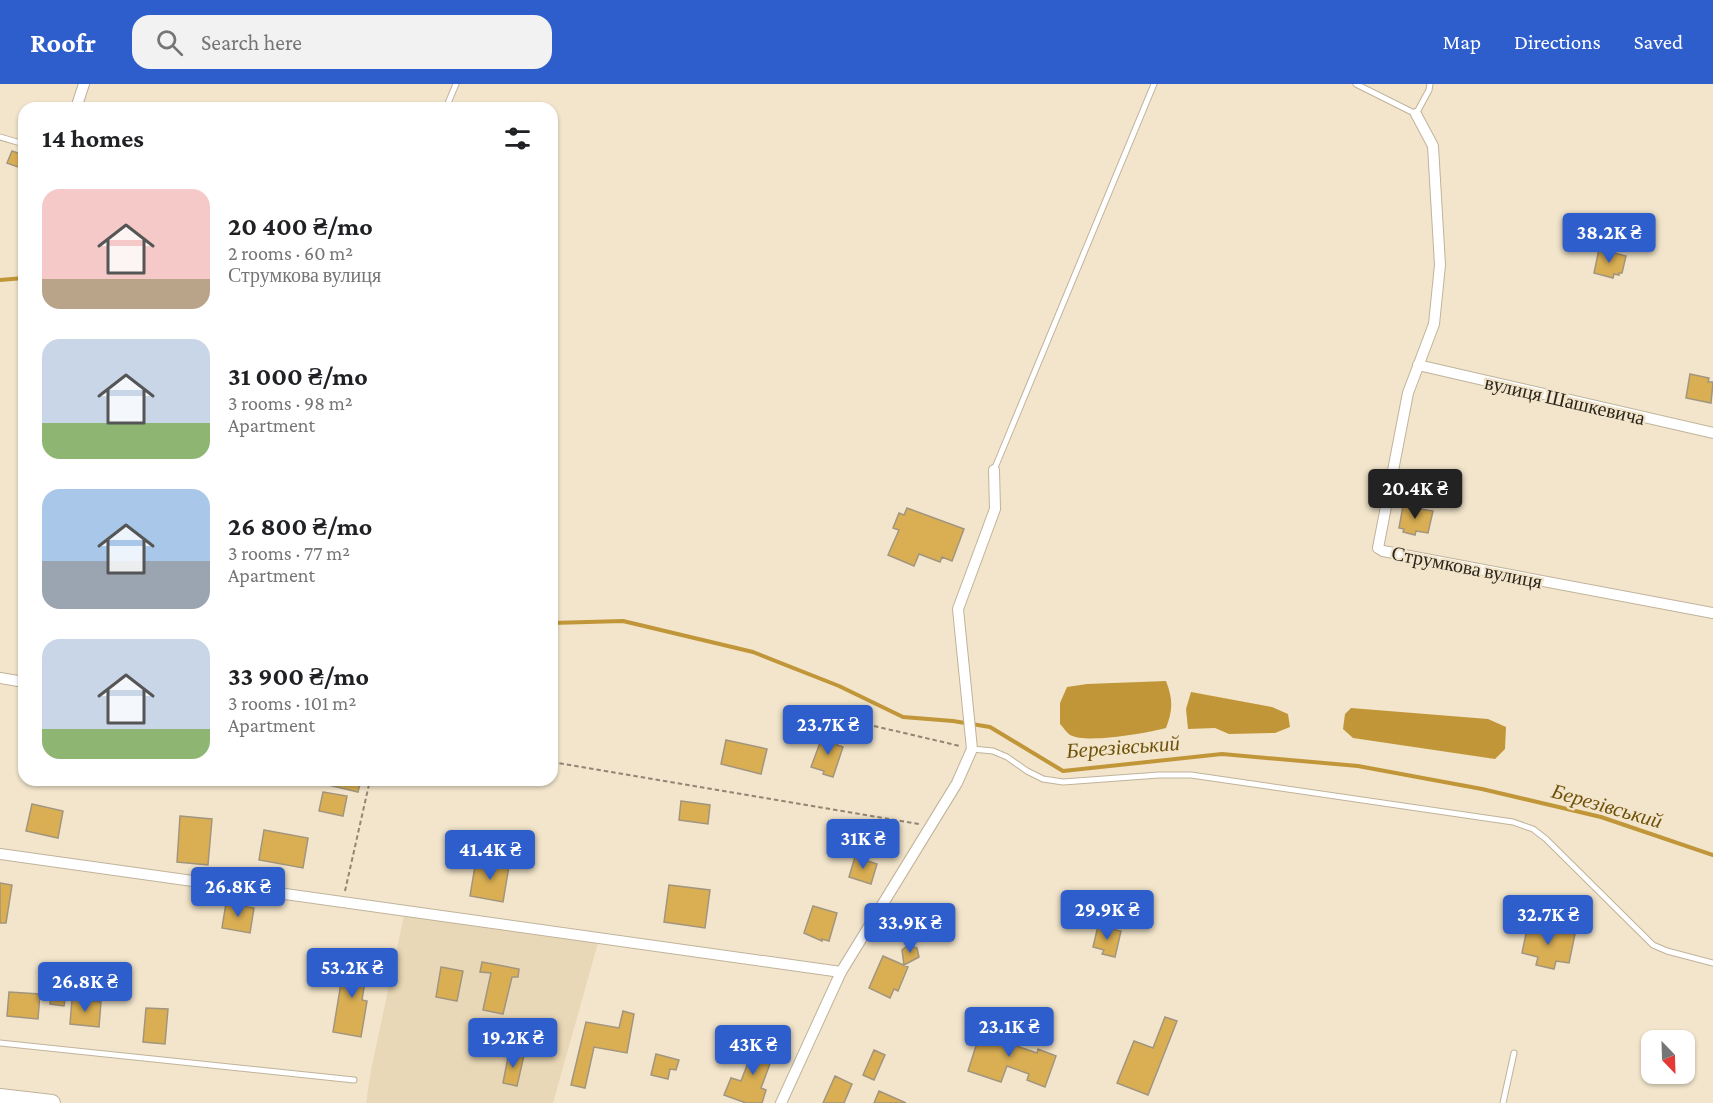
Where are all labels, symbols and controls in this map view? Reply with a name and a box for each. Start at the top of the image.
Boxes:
search box [132,15,552,69]
icon: search [153,26,186,59]
text: Roofr [30,27,96,58]
text: Search here [201,30,302,55]
text: Map [1443,30,1481,54]
text: Directions [1514,30,1601,54]
text: Saved [1634,30,1683,54]
icon: filters [501,122,534,155]
text: 14 homes [42,124,144,153]
text: 20 400 ₴/mo [228,212,373,241]
icon: home [90,213,162,285]
pin: 38.2K ₴ [1554,213,1664,264]
text: 38.2K ₴ [1577,221,1641,243]
text: 2 rooms · 60 m² [228,242,353,264]
text: Струмкова вулиця [228,264,381,286]
text: 31 000 ₴/mo [228,362,368,391]
icon: home [90,363,162,435]
street label: вулиця Шашкевича [1482,371,1647,430]
text: 3 rooms · 98 m² [228,392,353,414]
text: Apartment [228,414,315,436]
pin: 20.4K ₴ [1360,469,1470,520]
text: 20.4K ₴ [1382,477,1448,499]
text: 26 800 ₴/mo [228,512,372,541]
icon: home [90,513,162,585]
text: 3 rooms · 77 m² [228,542,350,564]
street label: Струмкова вулиця [1390,542,1544,593]
text: Apartment [228,564,315,586]
text: 33 900 ₴/mo [228,662,369,691]
icon: home [90,663,162,735]
text: 3 rooms · 101 m² [228,692,356,714]
pin: 23.7K ₴ [773,705,883,756]
text: 23.7K ₴ [797,713,859,735]
text: Apartment [228,714,315,736]
water label: Березівський [1064,731,1181,763]
water label: Березівський [1548,779,1665,833]
pin: 31K ₴ [821,819,905,870]
text: 31K ₴ [841,827,886,849]
pin: 41.4K ₴ [435,830,545,881]
text: 41.4K ₴ [459,838,521,860]
pin: 26.8K ₴ [183,867,293,918]
text: 26.8K ₴ [205,875,271,897]
pin: 29.9K ₴ [1052,890,1162,941]
pin: 32.7K ₴ [1493,895,1603,946]
text: 29.9K ₴ [1075,898,1139,920]
pin: 33.9K ₴ [855,903,965,954]
text: 32.7K ₴ [1517,903,1579,925]
text: 33.9K ₴ [878,911,942,933]
pin: 53.2K ₴ [297,948,407,999]
text: 53.2K ₴ [321,956,383,978]
pin: 26.8K ₴ [30,962,140,1013]
text: 26.8K ₴ [52,970,118,992]
pin: 23.1K ₴ [954,1007,1064,1058]
text: 23.1K ₴ [979,1015,1039,1037]
pin: 19.2K ₴ [458,1018,568,1069]
pin: 43K ₴ [711,1025,795,1076]
text: 19.2K ₴ [482,1026,544,1048]
north arrow [1641,1030,1695,1084]
map controls [1641,1030,1695,1084]
text: 43K ₴ [729,1033,777,1055]

